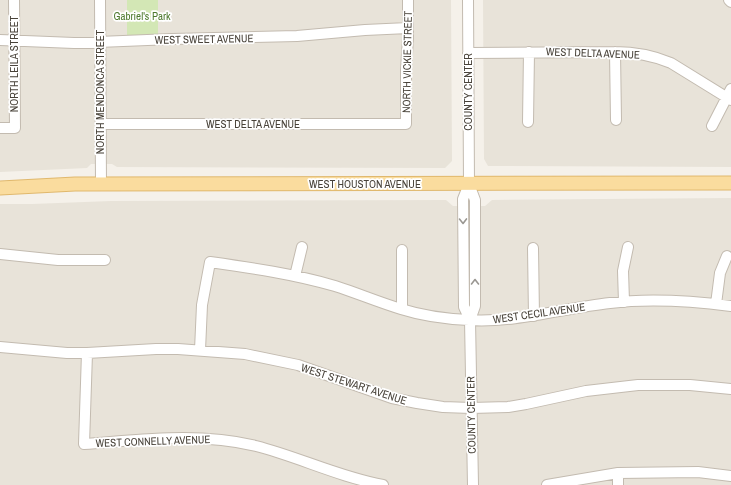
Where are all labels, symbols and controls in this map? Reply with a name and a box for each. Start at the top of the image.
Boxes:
park label: Gabriel's Park [114,9,171,23]
street label: NORTH VICKIE STREET [399,10,415,113]
street label: NORTH LEILA STREET [7,15,21,112]
street label: NORTH MENDONCA STREET [93,29,107,154]
street label: WEST SWEET AVENUE [154,31,254,47]
street label: WEST DELTA AVENUE [546,44,640,62]
street label: COUNTY CENTER [461,53,475,131]
street label: WEST DELTA AVENUE [206,117,300,131]
street label: WEST HOUSTON AVENUE [309,177,421,191]
one-way arrow [459,218,467,224]
one-way arrow [471,279,479,285]
street label: WEST CECIL AVENUE [492,300,586,326]
street label: WEST STEWART AVENUE [299,360,409,408]
street label: COUNTY CENTER [463,376,479,454]
street label: WEST CONNELLY AVENUE [95,432,211,450]

